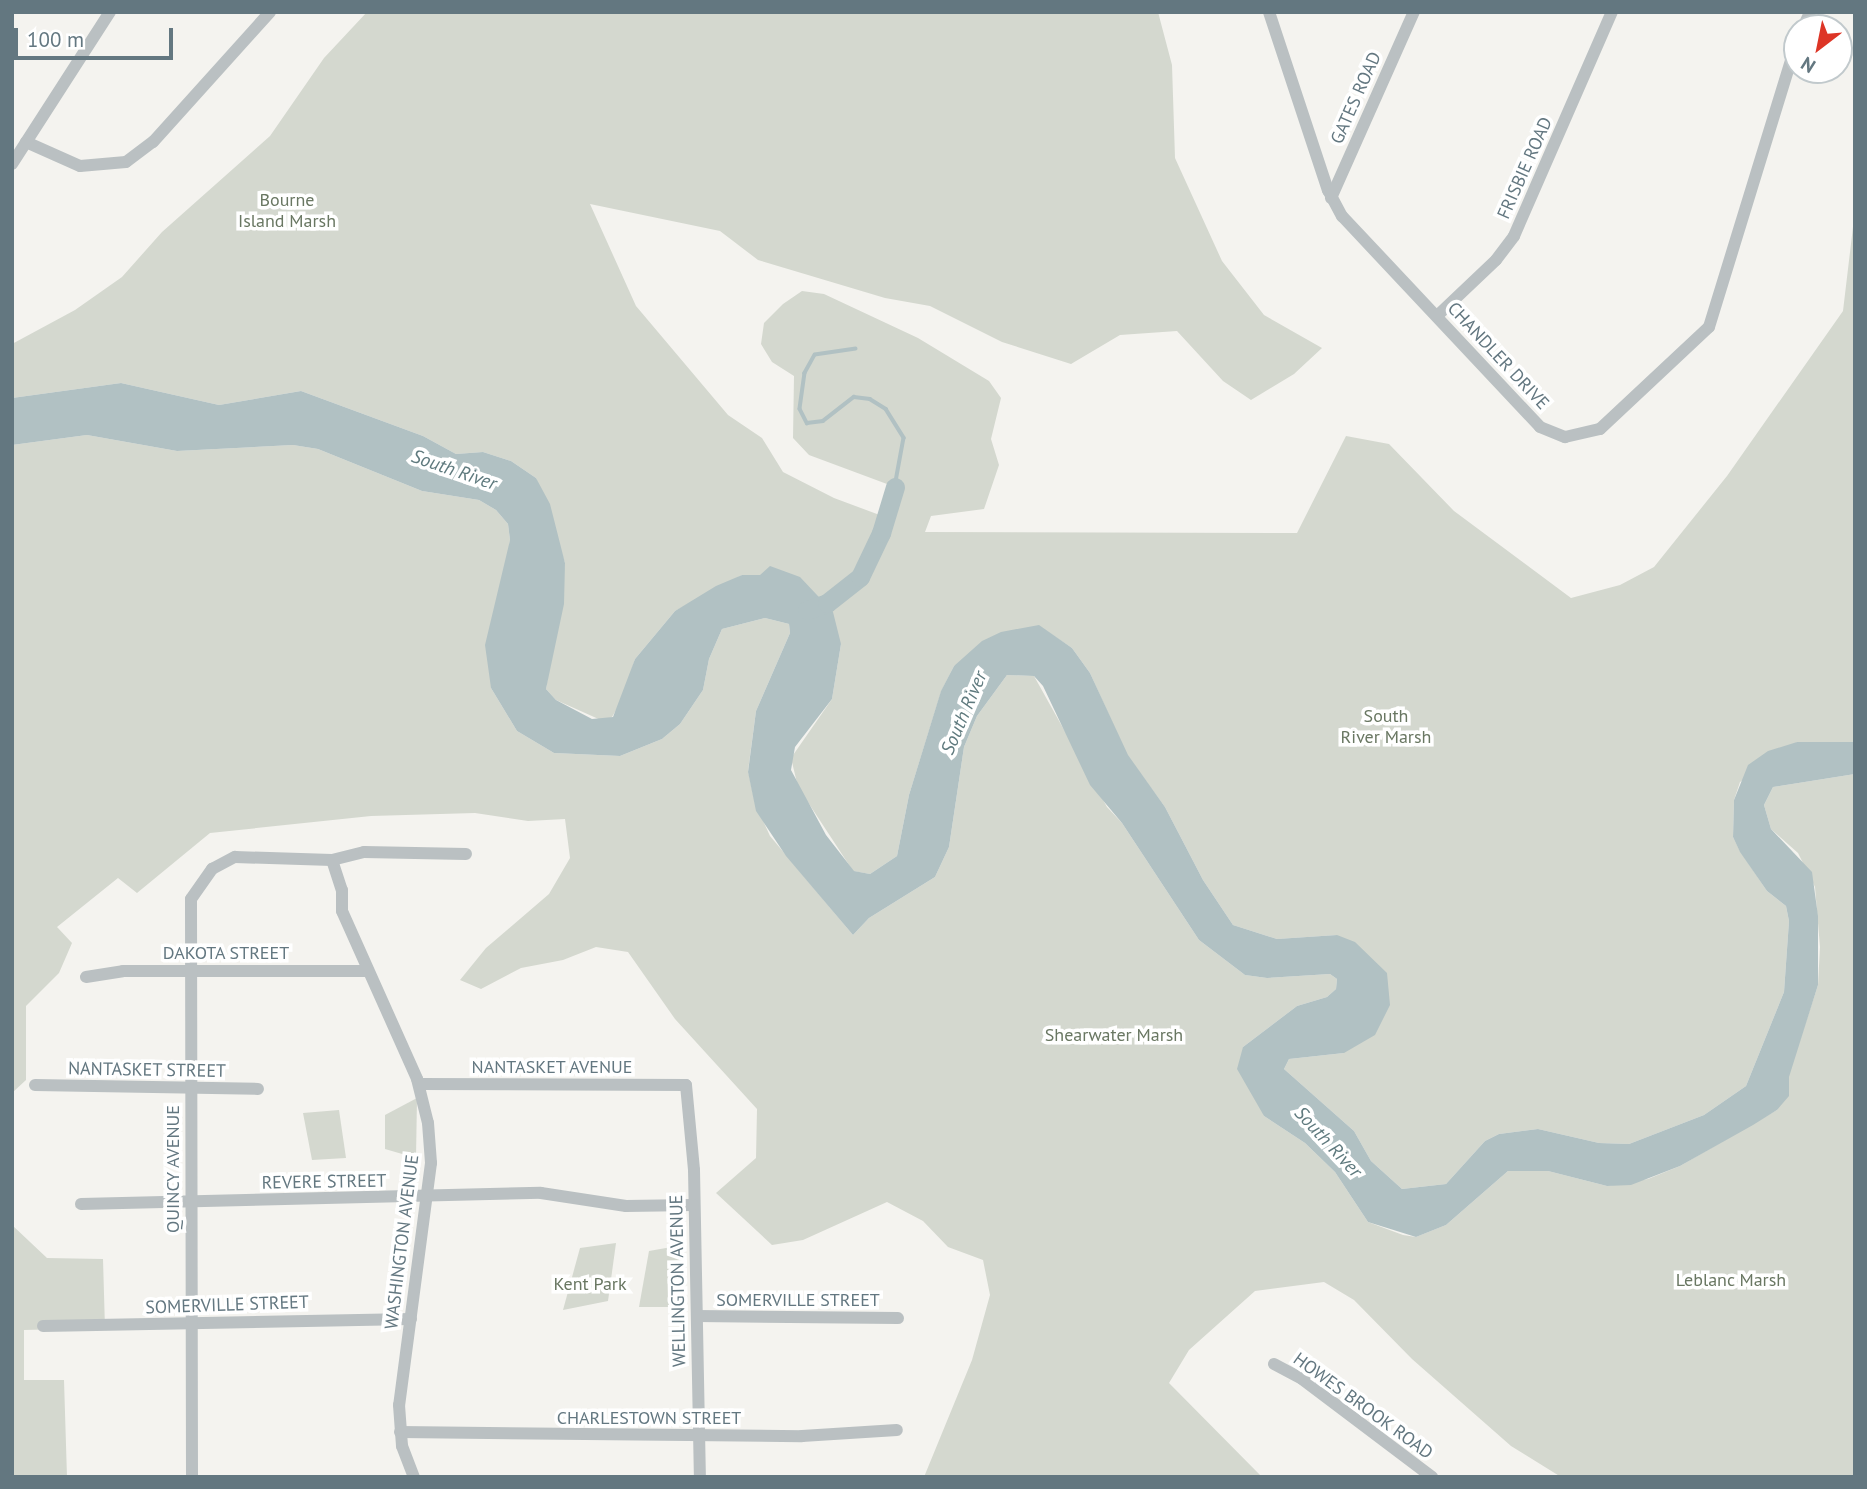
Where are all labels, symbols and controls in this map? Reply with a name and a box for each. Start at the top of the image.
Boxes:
scale bar [18,14,177,58]
north arrow [1783,14,1853,84]
text: 100 m [27,26,84,53]
street label: GATES ROAD [1326,49,1386,147]
text: N [1796,52,1820,79]
street label: FRISBIE ROAD [1493,114,1557,222]
park label: Bourne Island Marsh [238,190,336,232]
street label: CHANDLER DRIVE [1443,298,1553,414]
water label: South River [408,445,500,495]
water label: South River [936,668,992,758]
park label: South River Marsh [1341,706,1431,748]
street label: DAKOTA STREET [162,942,290,964]
park label: Shearwater Marsh [1045,1024,1183,1046]
street label: NANTASKET AVENUE [471,1056,633,1078]
street label: NANTASKET STREET [68,1058,226,1082]
water label: South River [1290,1102,1366,1182]
street label: QUINCY AVENUE [162,1105,184,1233]
street label: WASHINGTON AVENUE [381,1153,423,1331]
street label: REVERE STREET [261,1170,387,1194]
street label: WELLINGTON AVENUE [666,1194,690,1368]
park label: Leblanc Marsh [1676,1269,1786,1291]
park label: Kent Park [553,1273,627,1295]
street label: SOMERVILLE STREET [716,1289,880,1311]
street label: SOMERVILLE STREET [145,1291,309,1319]
street label: HOWES BROOK ROAD [1289,1348,1437,1464]
street label: CHARLESTOWN STREET [557,1407,741,1429]

